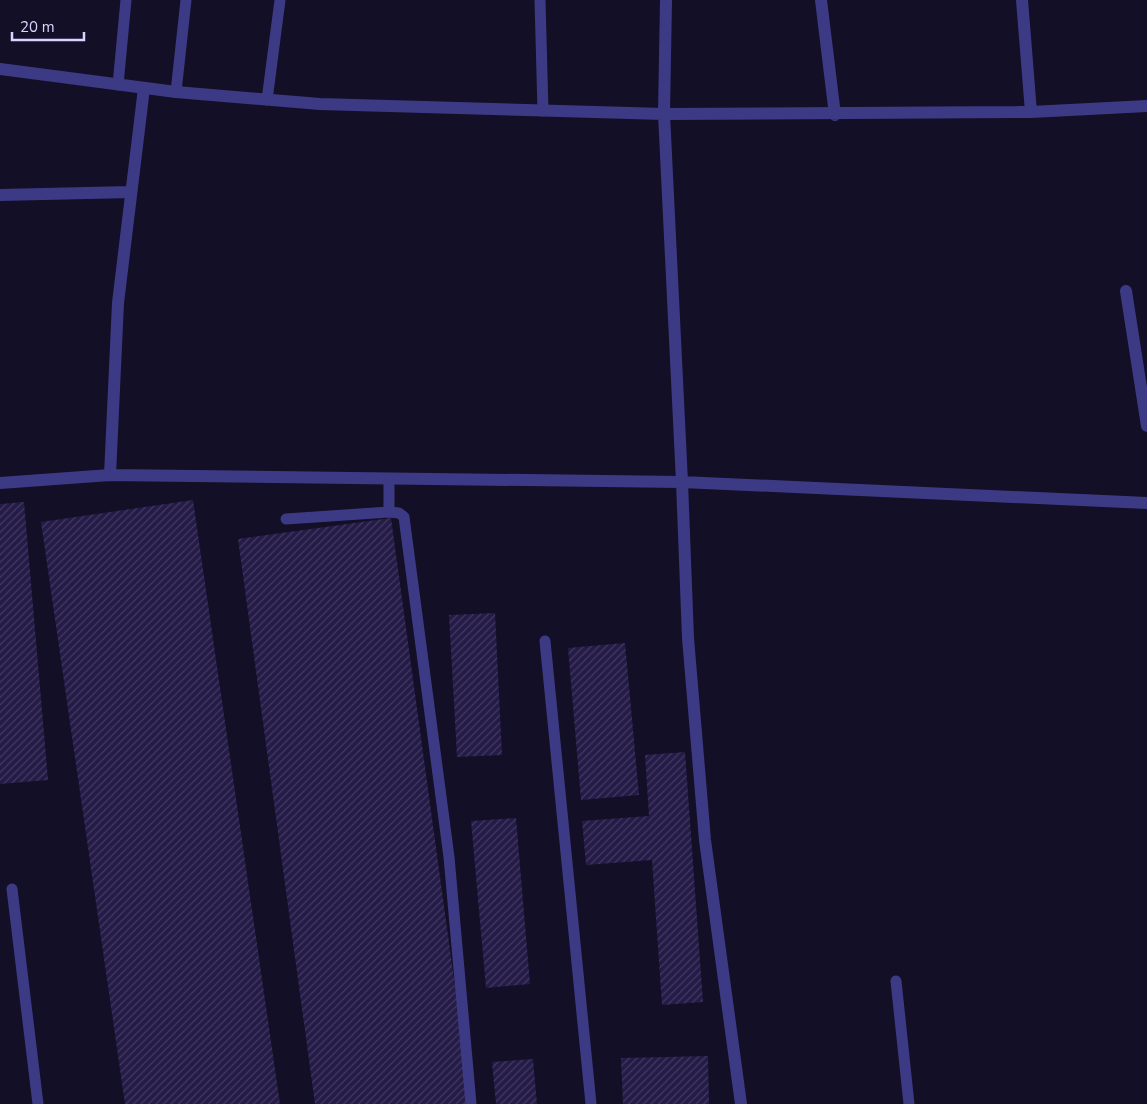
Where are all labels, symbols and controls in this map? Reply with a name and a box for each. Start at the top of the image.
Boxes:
scale bar [12,10,85,42]
text: 20 m [20,17,55,37]

